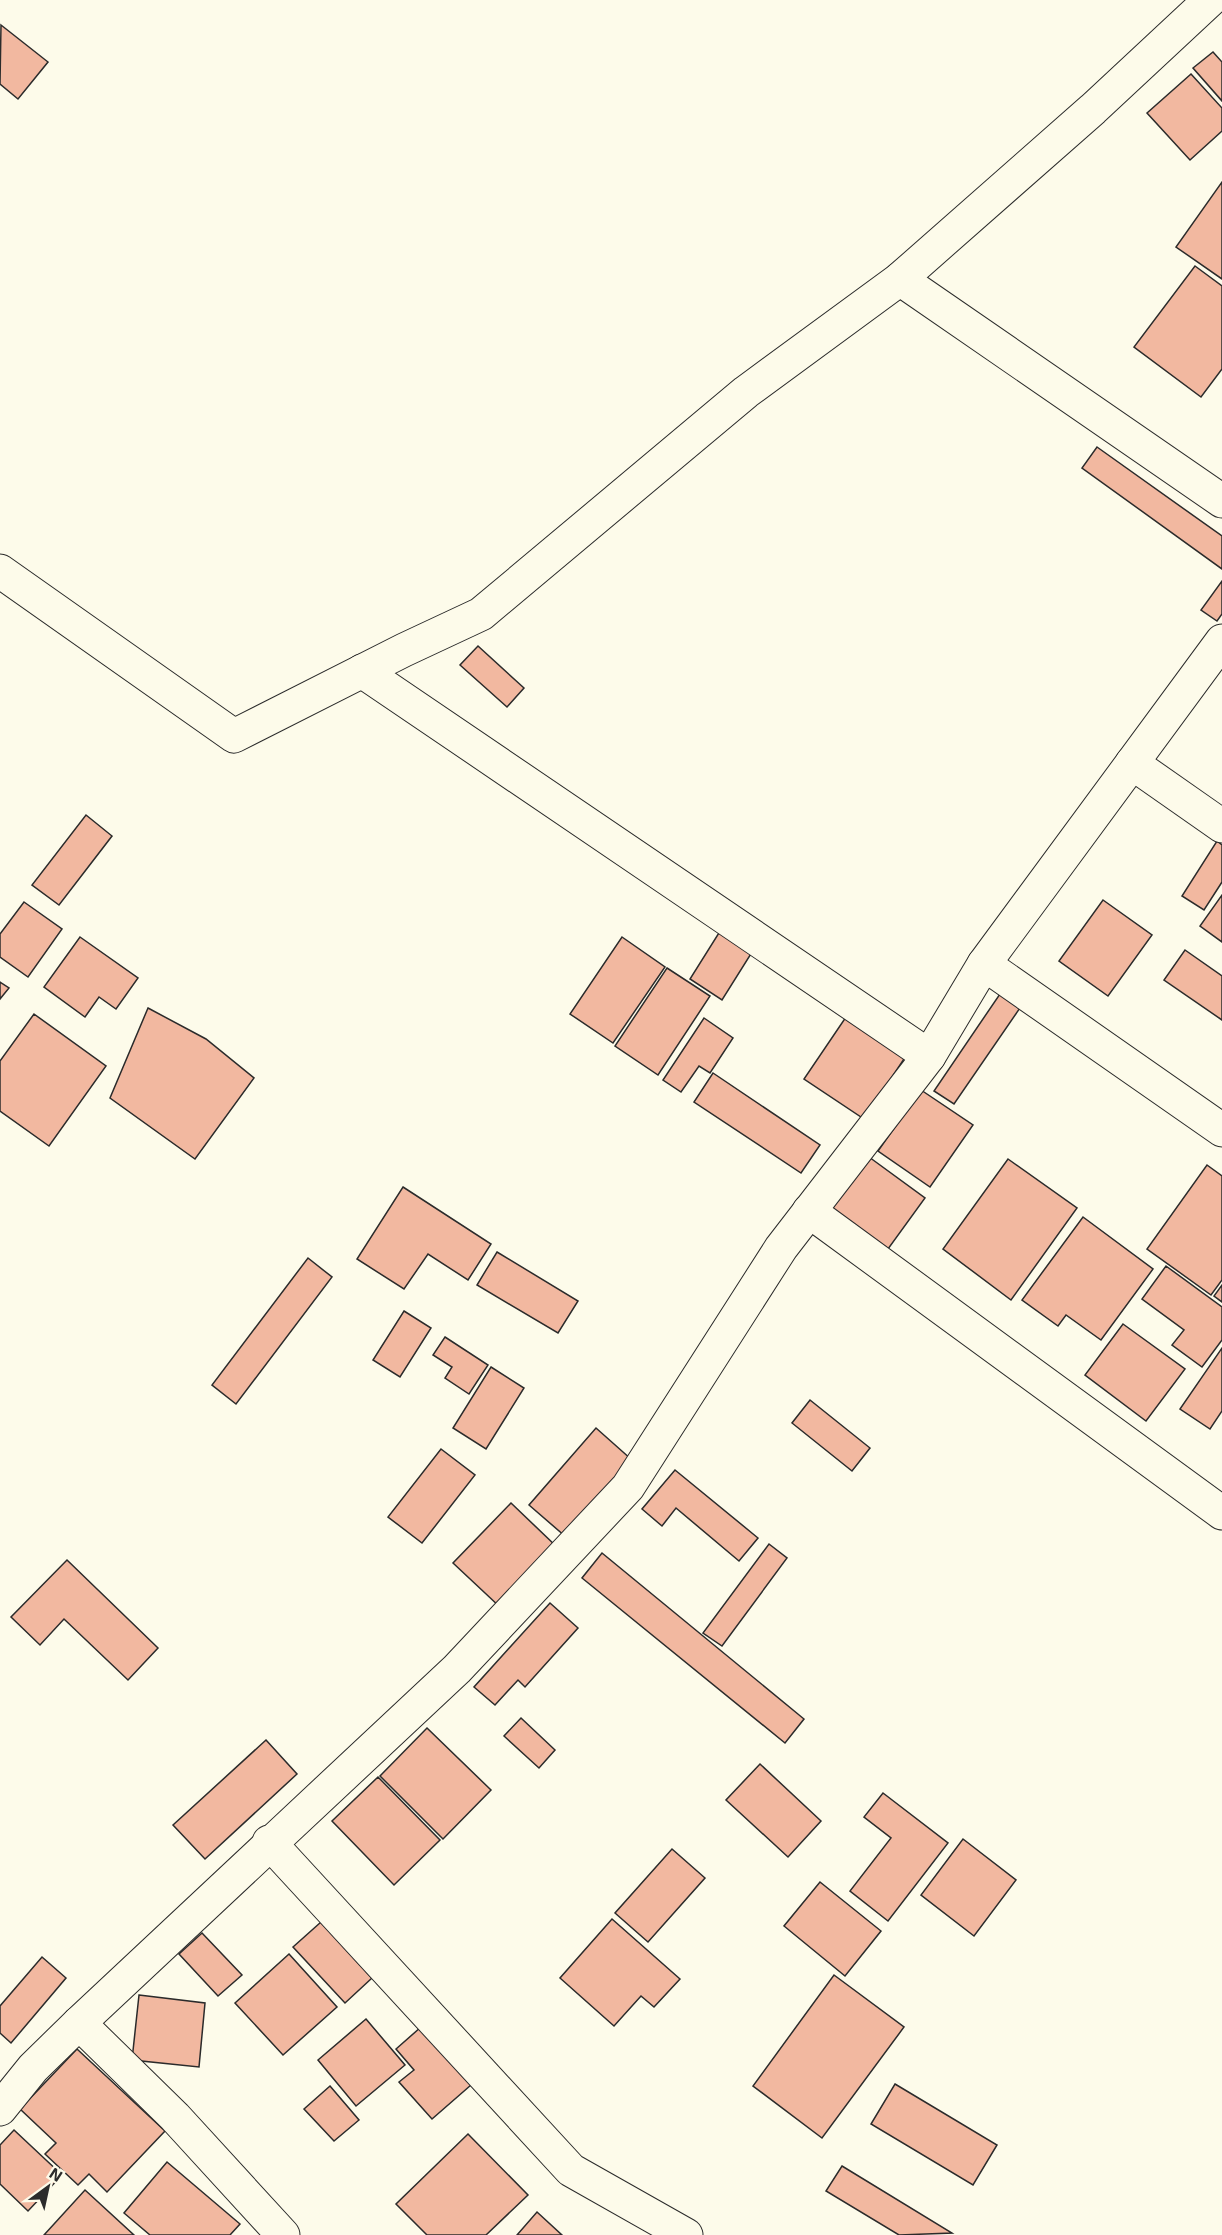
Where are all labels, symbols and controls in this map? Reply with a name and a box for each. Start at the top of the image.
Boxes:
north arrow [18,2157,78,2217]
text: N [46,2163,66,2185]

